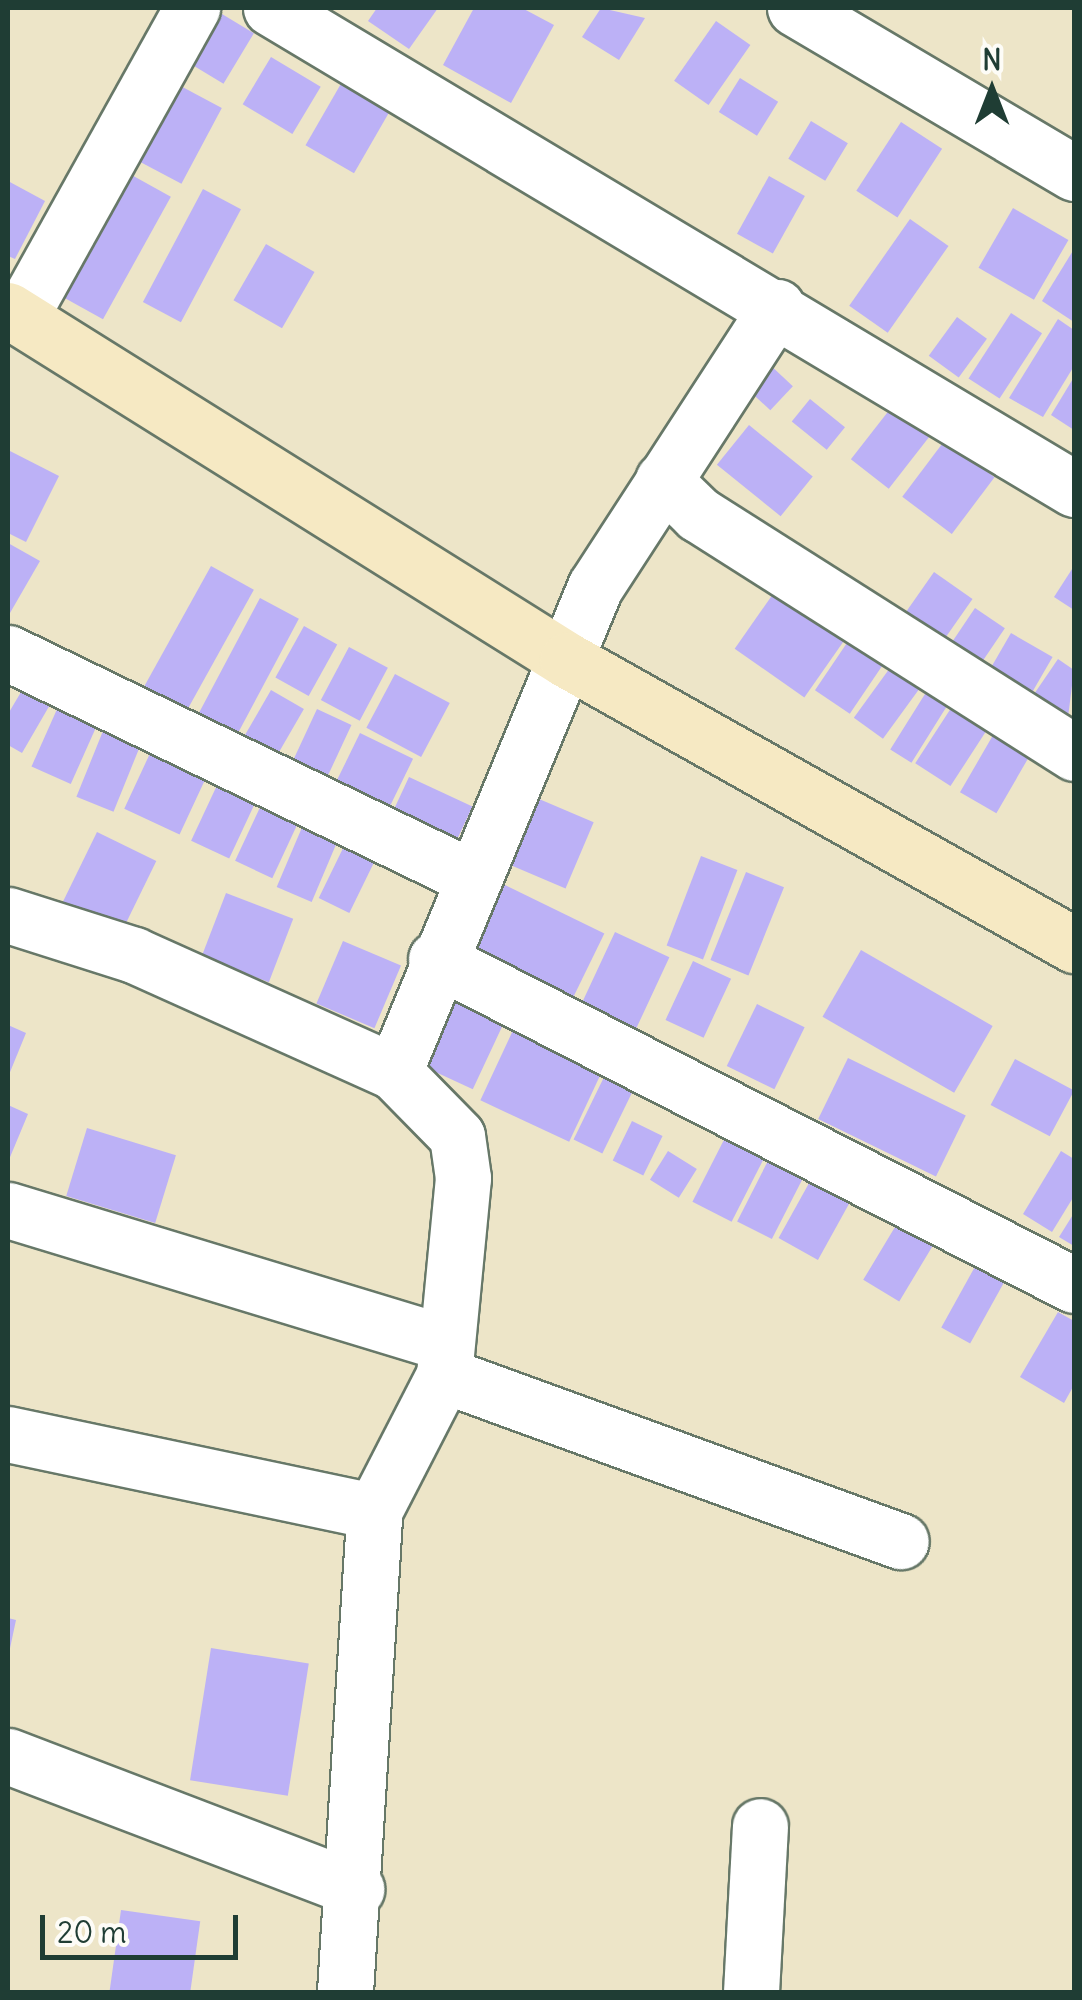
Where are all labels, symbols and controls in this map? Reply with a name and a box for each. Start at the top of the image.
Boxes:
north arrow [942,40,1042,140]
text: N [982,42,1002,78]
scale bar [45,1895,242,1957]
text: 20 m [57,1913,127,1951]

